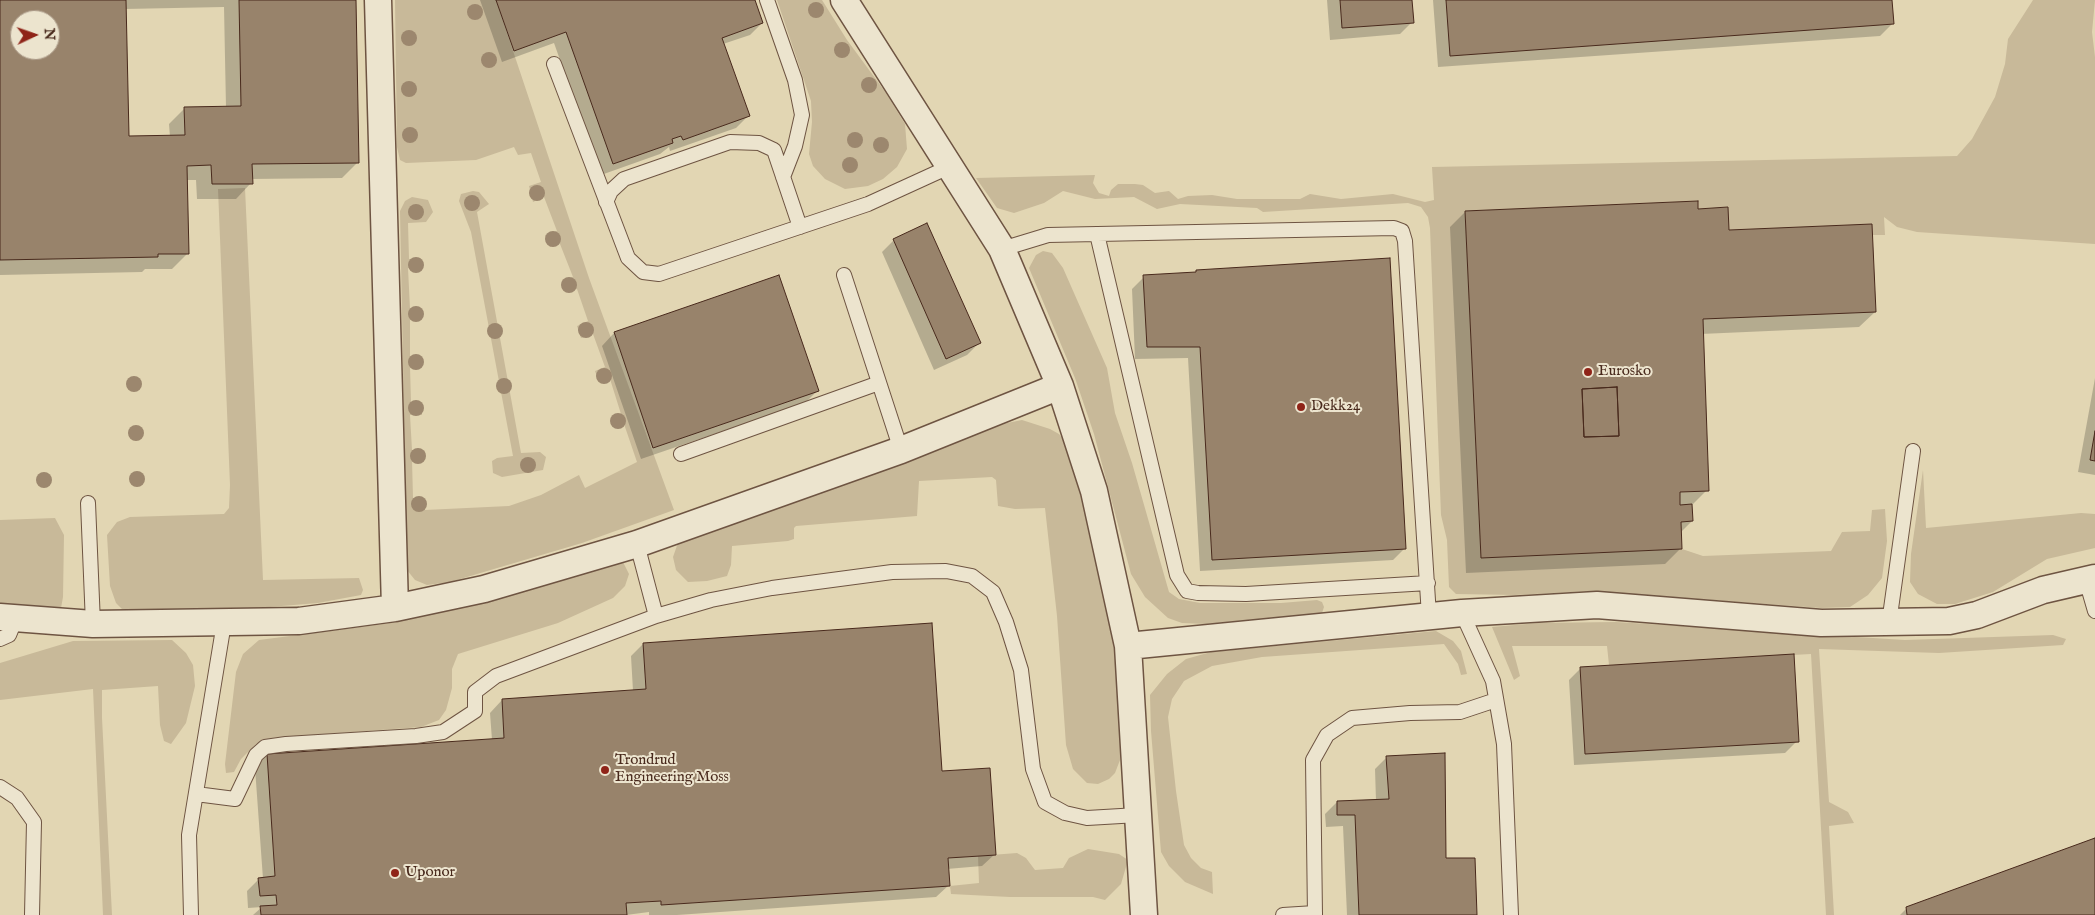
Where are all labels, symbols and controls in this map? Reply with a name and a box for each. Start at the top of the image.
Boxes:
north arrow [10,10,60,60]
text: N [40,28,58,41]
place label: Eurosko [1598,363,1651,381]
marker: Eurosko [1582,366,1594,378]
place label: Dekk24 [1311,398,1360,416]
marker: Dekk24 [1295,401,1307,413]
place label: Trondrud Engineering Moss [615,752,729,787]
marker: Trondrud Engineering Moss [599,764,611,776]
place label: Uponor [405,864,455,882]
marker: Uponor [389,867,401,879]

